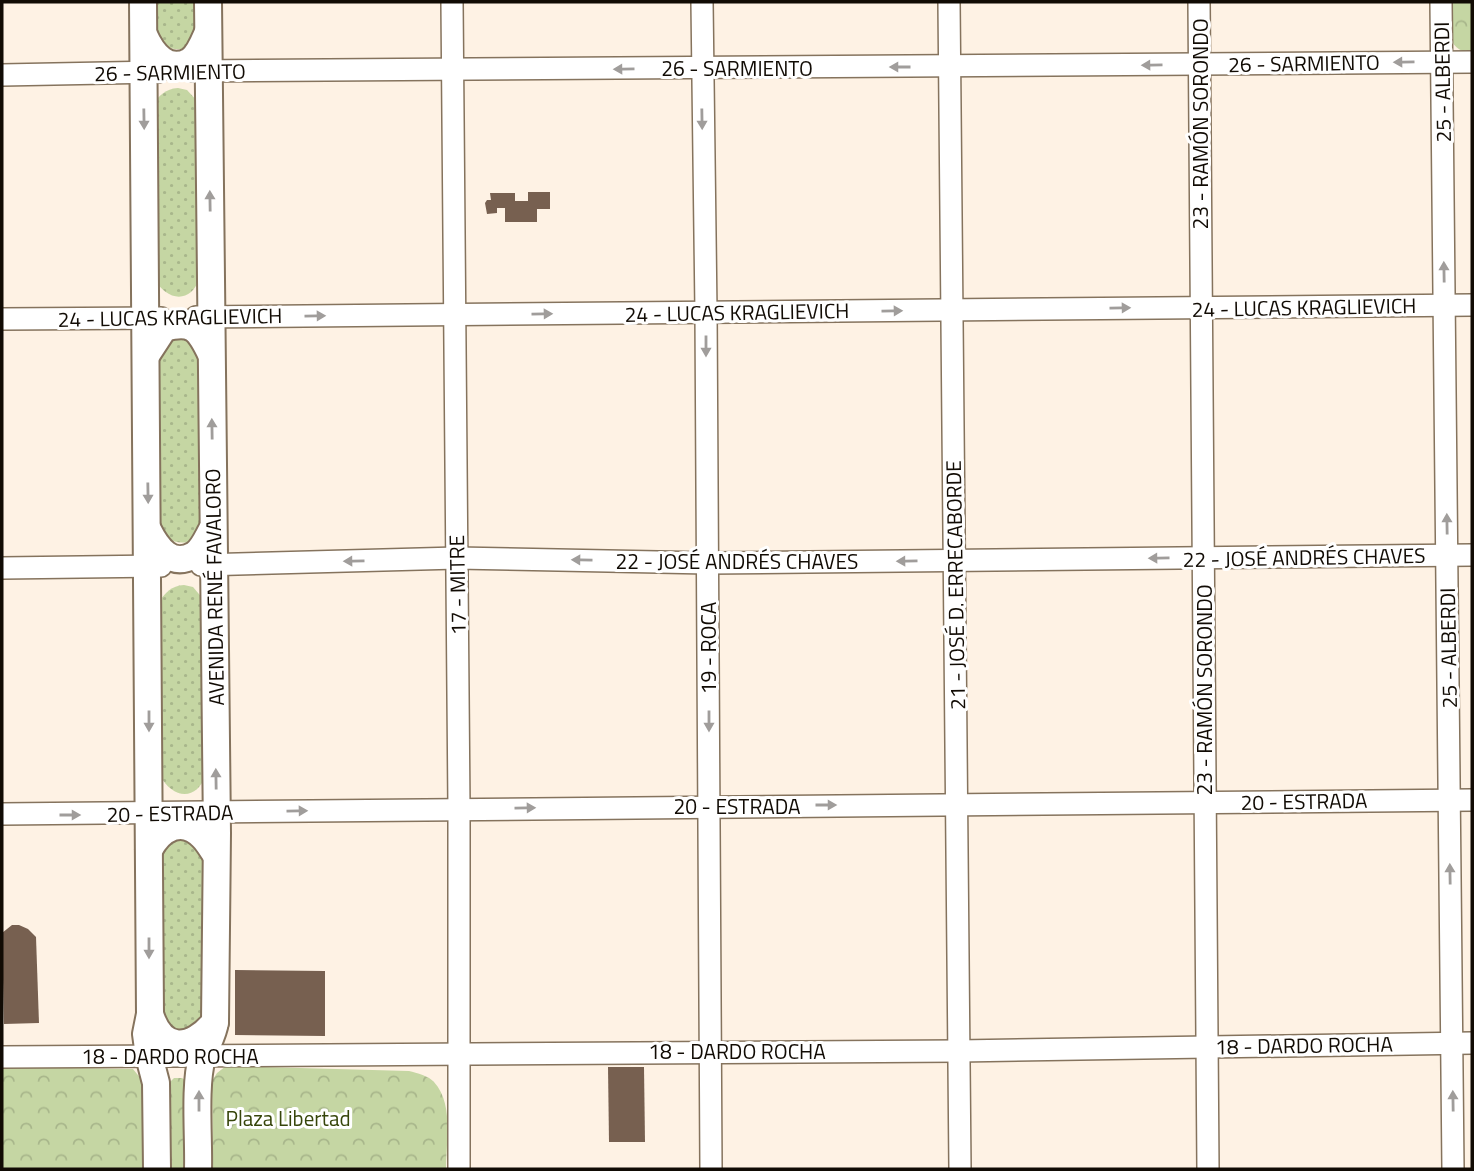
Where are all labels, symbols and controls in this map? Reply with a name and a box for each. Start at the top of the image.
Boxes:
street label: 23 - RAMÓN SORONDO [1184,18,1216,230]
street label: 25 - ALBERDI [1425,21,1459,143]
street label: 26 - SARMIENTO [1228,46,1380,80]
street label: 26 - SARMIENTO [661,52,813,84]
street label: 26 - SARMIENTO [94,55,246,89]
one-way arrow [1393,56,1415,68]
one-way arrow [1141,59,1163,71]
one-way arrow [889,61,911,73]
one-way arrow [612,63,634,74]
one-way arrow [139,108,150,130]
one-way arrow [696,108,708,130]
one-way arrow [204,190,216,212]
one-way arrow [1438,260,1450,282]
street label: 24 - LUCAS KRAGLIEVICH [1191,289,1417,325]
street label: 24 - LUCAS KRAGLIEVICH [624,294,850,330]
street label: 24 - LUCAS KRAGLIEVICH [57,299,283,335]
one-way arrow [1109,302,1131,314]
one-way arrow [882,305,904,316]
one-way arrow [532,308,554,320]
one-way arrow [304,310,326,322]
one-way arrow [700,336,712,358]
one-way arrow [207,418,218,440]
street label: 21 - JOSÉ D. ERRECABORDE [937,460,973,710]
street label: AVENIDA RENÉ FAVALORO [196,468,232,706]
one-way arrow [142,483,154,505]
one-way arrow [1441,512,1452,534]
street label: 17 - MITRE [440,535,474,635]
street label: 22 - JOSÉ ANDRÉS CHAVES [1182,539,1426,575]
street label: 22 - JOSÉ ANDRÉS CHAVES [616,545,858,577]
one-way arrow [1148,552,1170,564]
one-way arrow [570,554,592,566]
one-way arrow [343,555,365,566]
one-way arrow [896,555,918,567]
street label: 23 - RAMÓN SORONDO [1188,584,1220,796]
street label: 25 - ALBERDI [1431,587,1465,709]
street label: 19 - ROCA [692,601,724,694]
one-way arrow [143,710,155,732]
one-way arrow [703,710,715,732]
one-way arrow [210,767,222,789]
street label: 20 - ESTRADA [1240,784,1368,818]
street label: 20 - ESTRADA [673,790,801,822]
street label: 20 - ESTRADA [106,796,234,830]
one-way arrow [815,799,837,811]
one-way arrow [514,802,536,814]
one-way arrow [287,805,309,816]
one-way arrow [59,809,81,821]
one-way arrow [1444,862,1456,884]
one-way arrow [143,938,155,960]
street label: 18 - DARDO ROCHA [1215,1027,1394,1063]
street label: 18 - DARDO ROCHA [648,1035,826,1067]
street label: 18 - DARDO ROCHA [81,1040,259,1072]
one-way arrow [193,1090,205,1112]
one-way arrow [1447,1090,1458,1112]
park label: Plaza Libertad [225,1102,351,1134]

